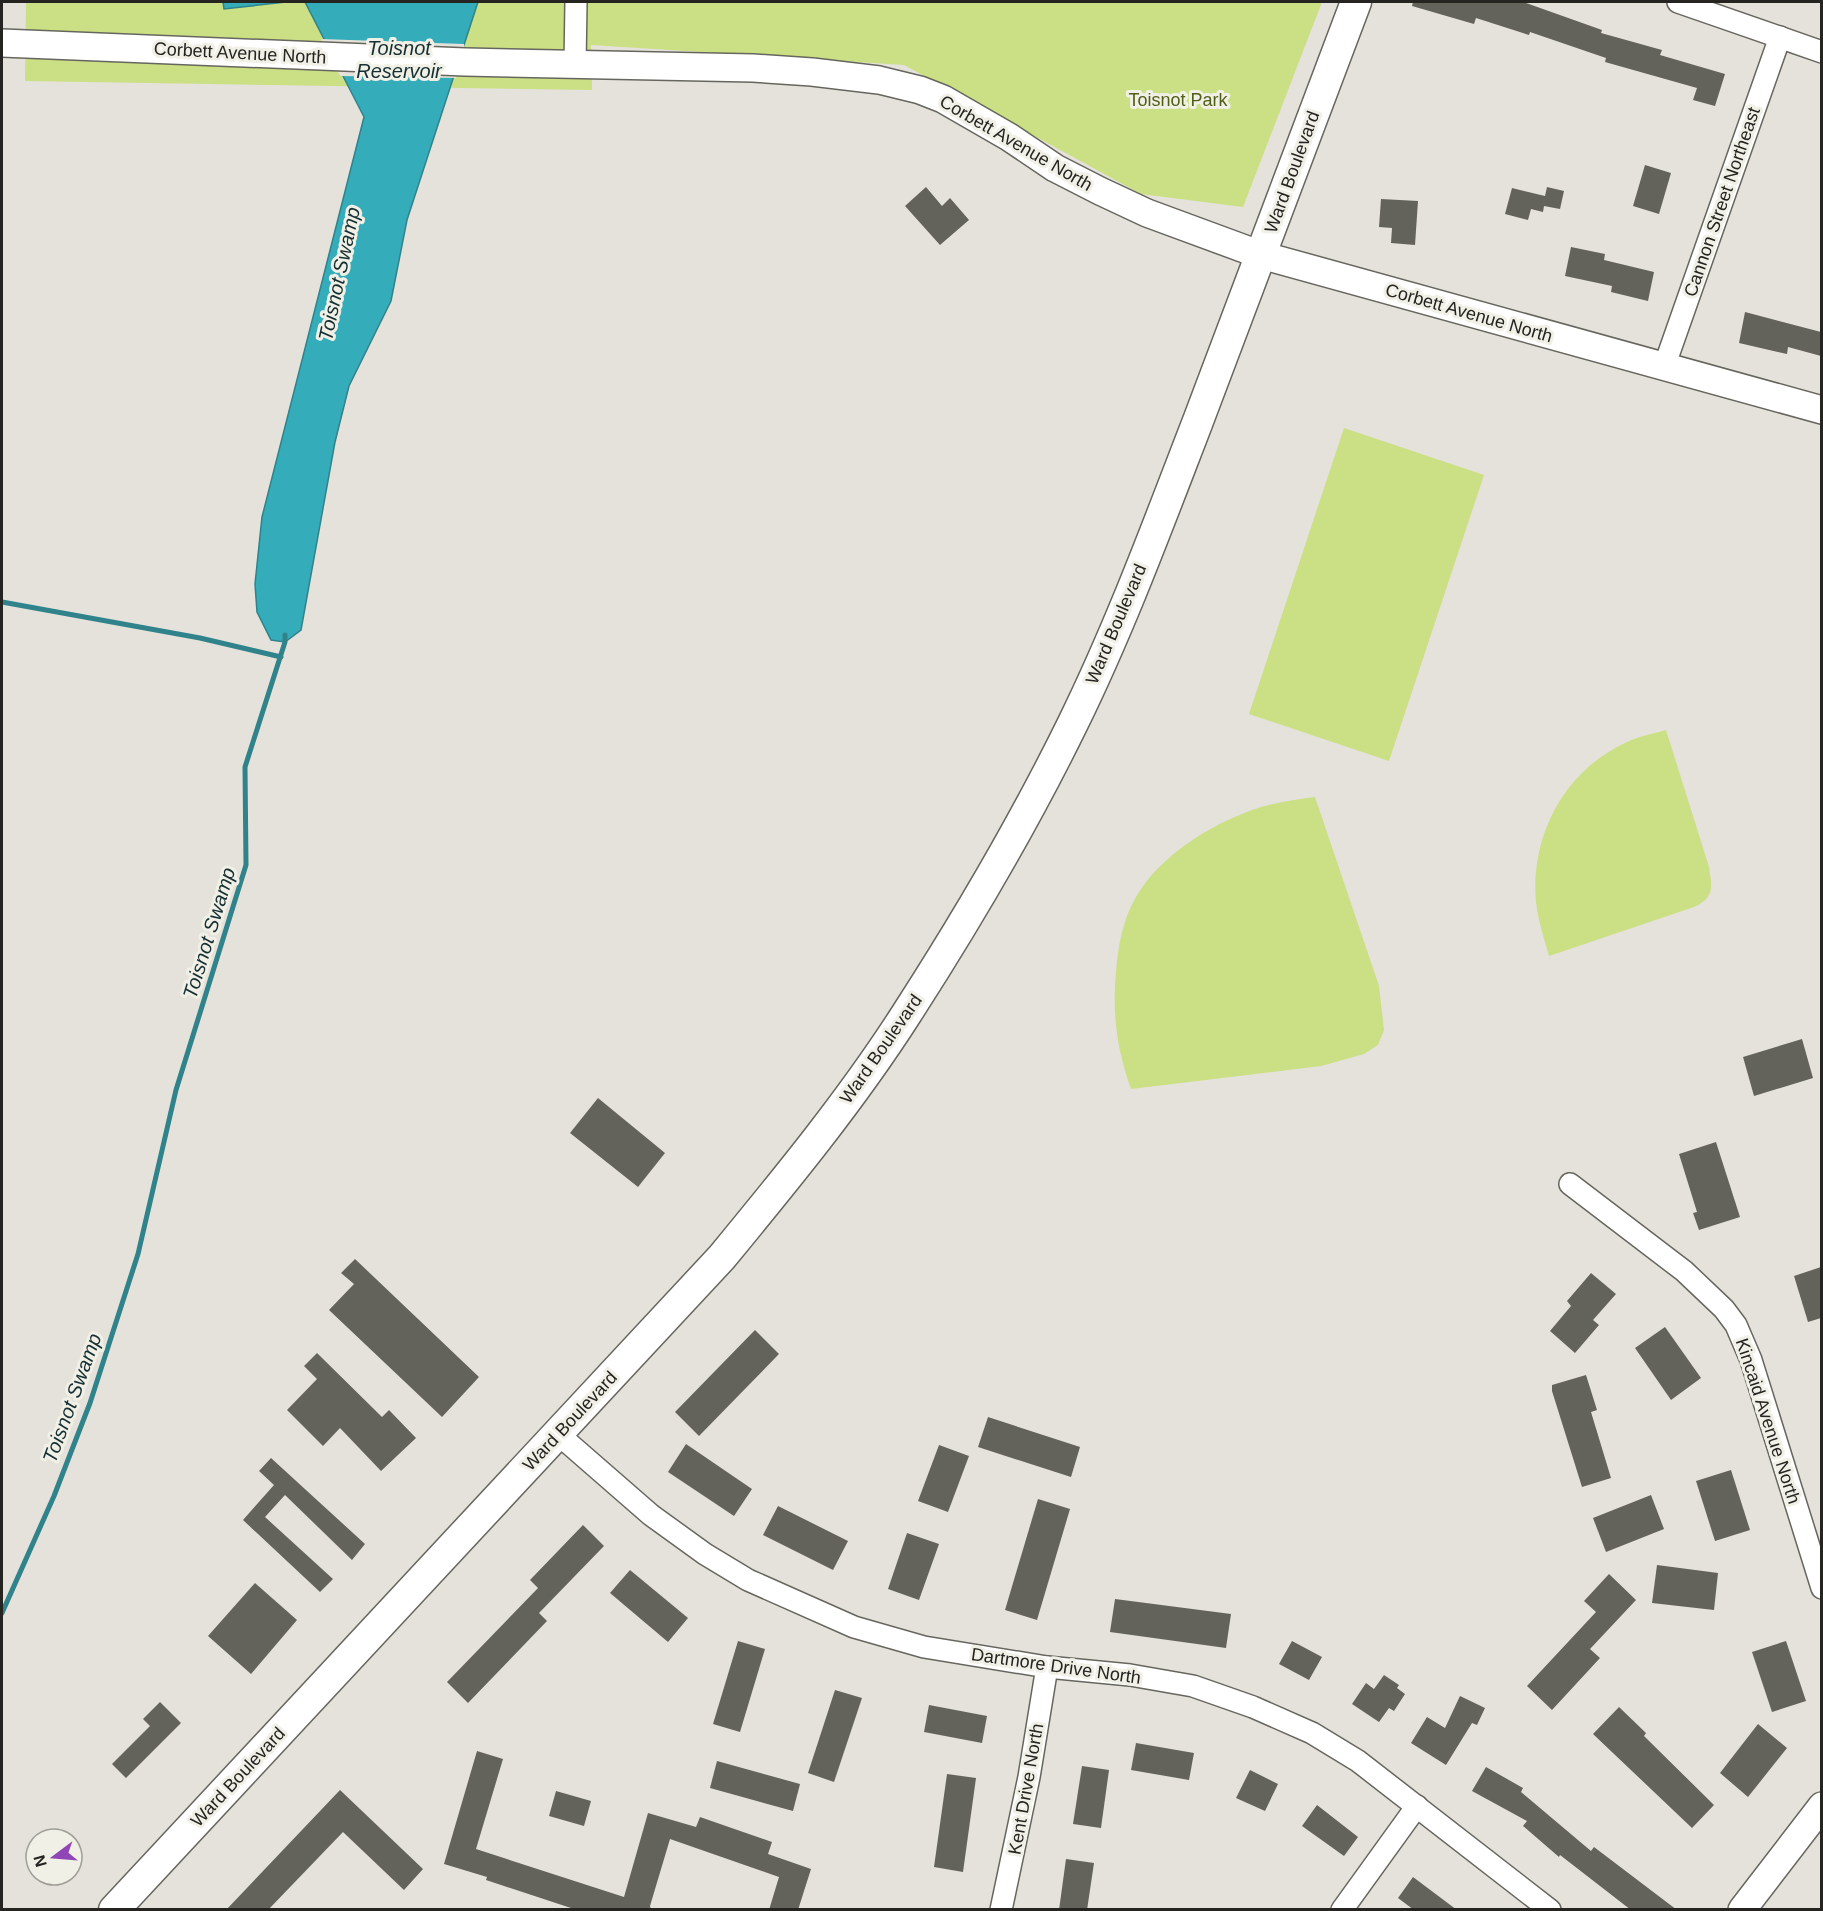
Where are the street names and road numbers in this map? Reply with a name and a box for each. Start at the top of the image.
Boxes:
street label: Corbett Avenue North [153,38,327,68]
street label: Corbett Avenue North [936,91,1096,195]
street label: Cannon Street Northeast [1680,105,1764,299]
street label: Ward Boulevard [1261,108,1323,236]
street label: Corbett Avenue North [1383,280,1555,346]
street label: Ward Boulevard [1082,561,1150,687]
street label: Ward Boulevard [836,991,926,1107]
street label: Kincaid Avenue North [1732,1336,1804,1506]
street label: Ward Boulevard [519,1367,621,1475]
street label: Dartmore Drive North [970,1644,1142,1688]
street label: Kent Drive North [1005,1722,1047,1856]
street label: Ward Boulevard [187,1723,289,1831]

